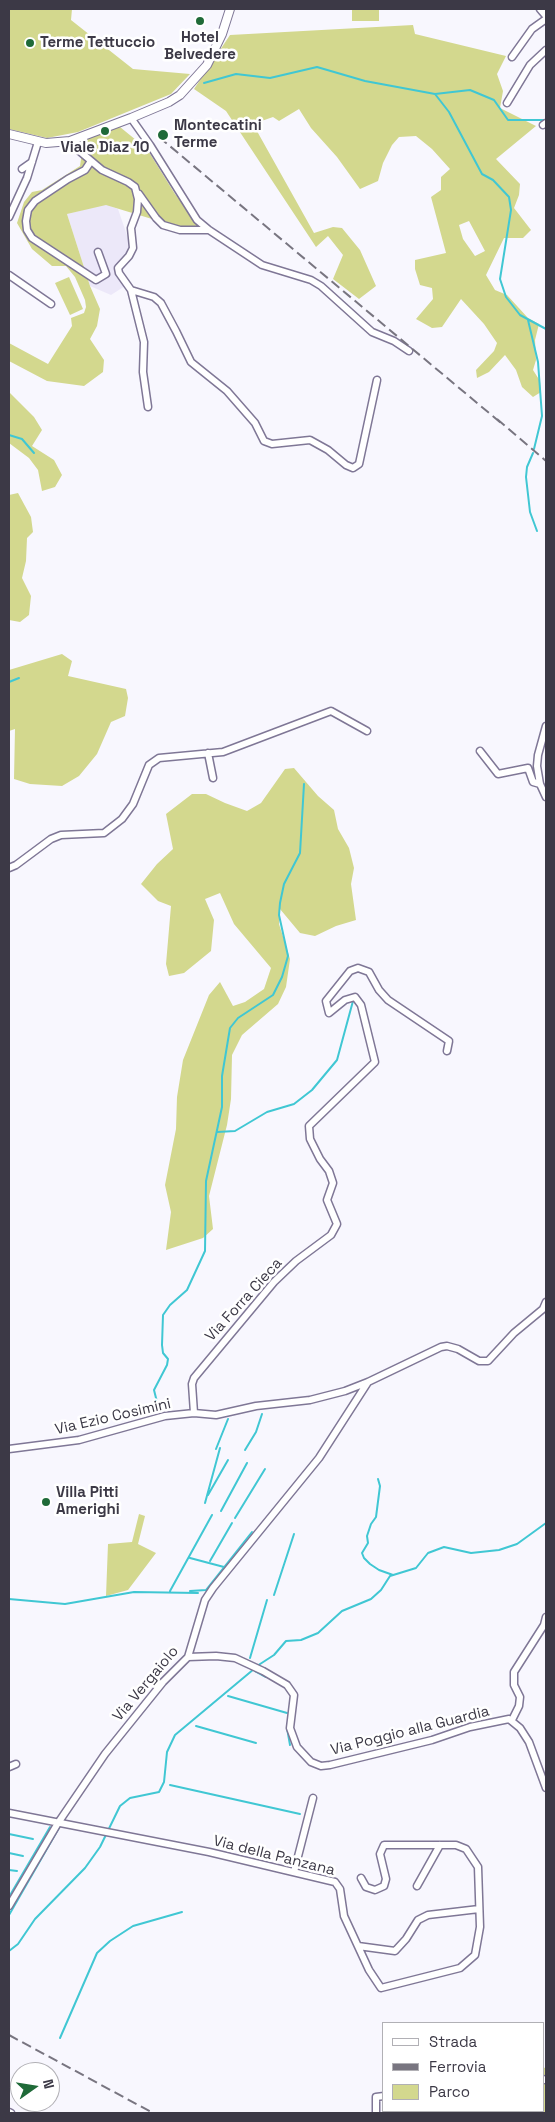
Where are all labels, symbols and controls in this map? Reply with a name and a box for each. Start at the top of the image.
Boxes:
marker: Hotel Belvedere [194,15,206,27]
place label: Hotel Belvedere [164,29,236,64]
place label: Terme Tettuccio [40,34,155,52]
marker: Terme Tettuccio [24,37,36,49]
place label: Montecatini Terme [174,117,262,152]
marker: Viale Diaz 10 [99,125,111,137]
marker: Montecatini Terme [156,128,170,142]
place label: Viale Diaz 10 [60,139,150,157]
street label: Via Forra Cieca [202,1255,286,1345]
street label: Via Ezio Cosimini [53,1395,173,1439]
place label: Villa Pitti Amerighi [56,1484,120,1519]
marker: Villa Pitti Amerighi [40,1496,52,1508]
street label: Via Vergaiolo [109,1643,183,1725]
street label: Via Poggio alla Guardia [329,1703,491,1759]
street label: Via della Panzana [211,1832,337,1880]
legend [382,2022,545,2112]
text: Strada [429,2032,477,2051]
text: Ferrovia [429,2057,486,2076]
north arrow [10,2062,60,2112]
text: N [39,2077,58,2090]
text: Parco [429,2082,470,2101]

